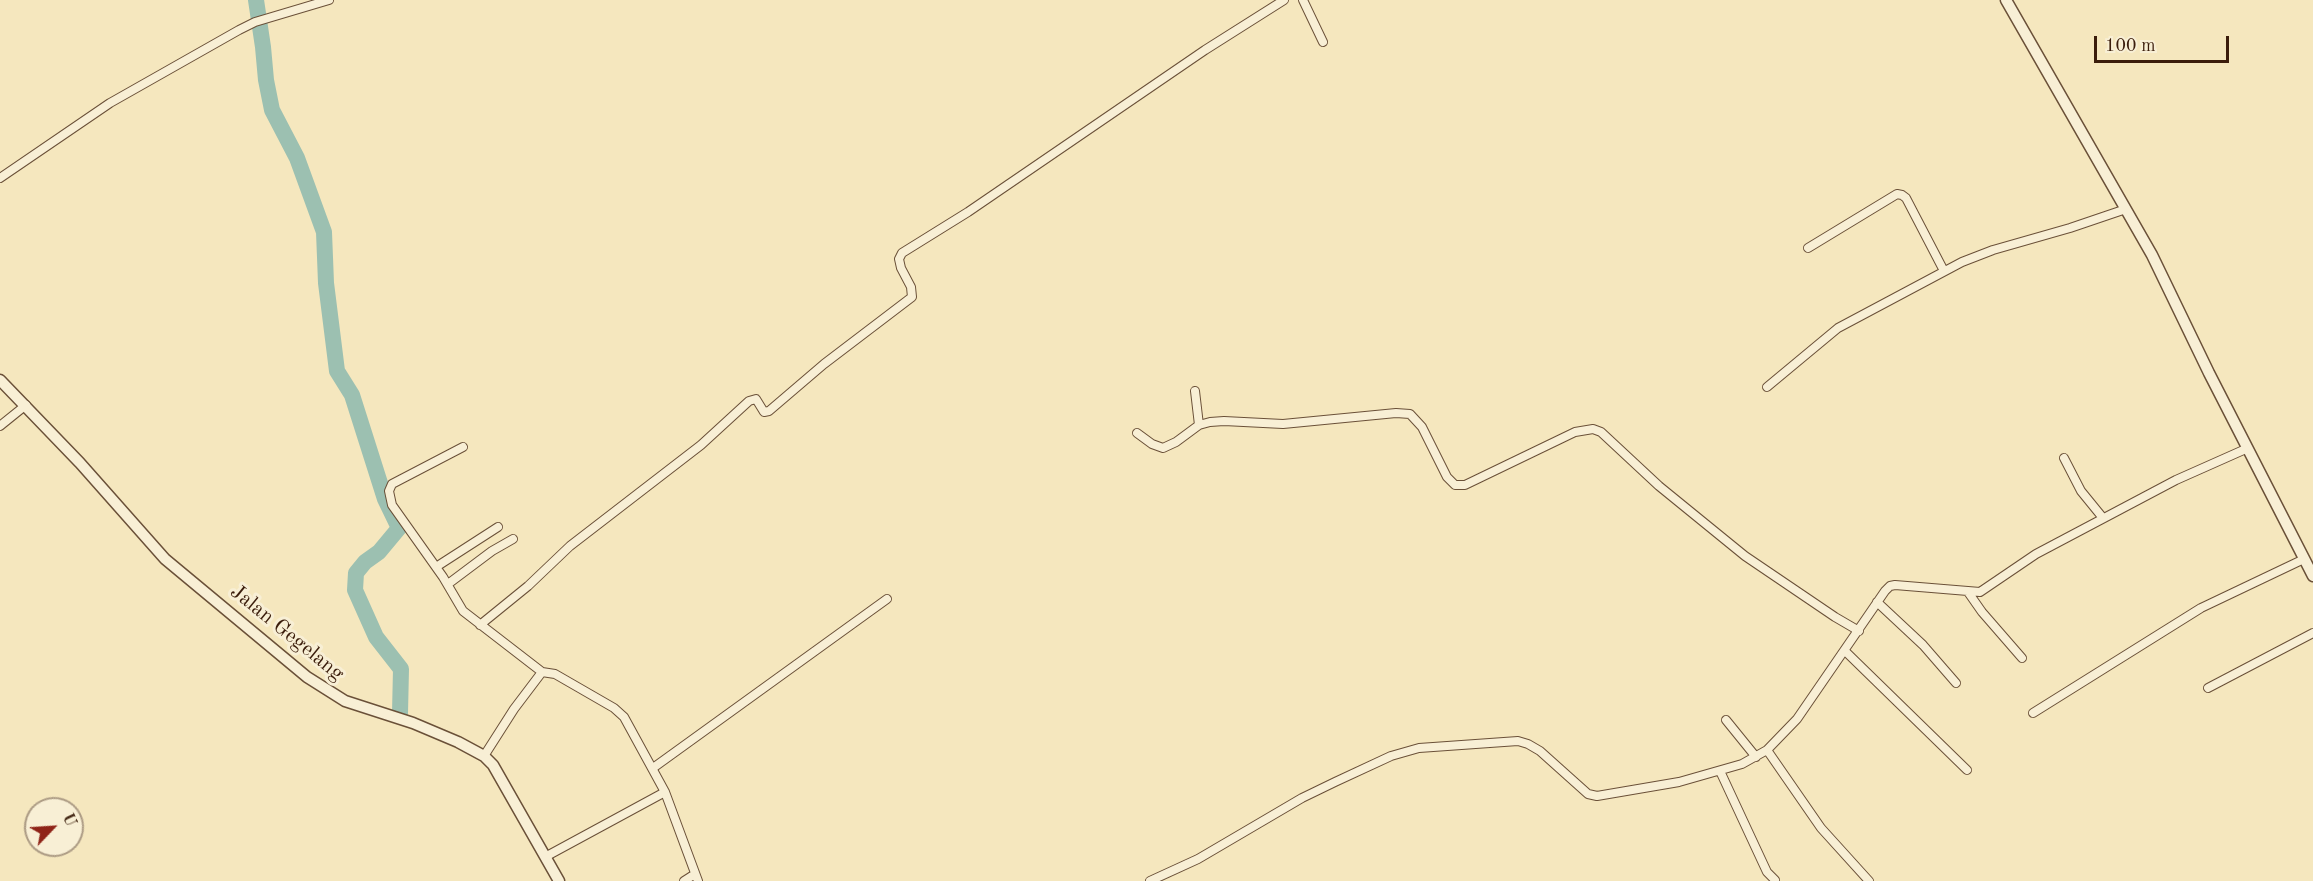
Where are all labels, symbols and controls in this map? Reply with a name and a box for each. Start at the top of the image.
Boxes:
scale bar [2097,24,2232,62]
text: 100 m [2105,37,2156,55]
street label: Jalan Gegelang [225,579,349,687]
north arrow [24,797,84,857]
text: U [59,811,78,829]

